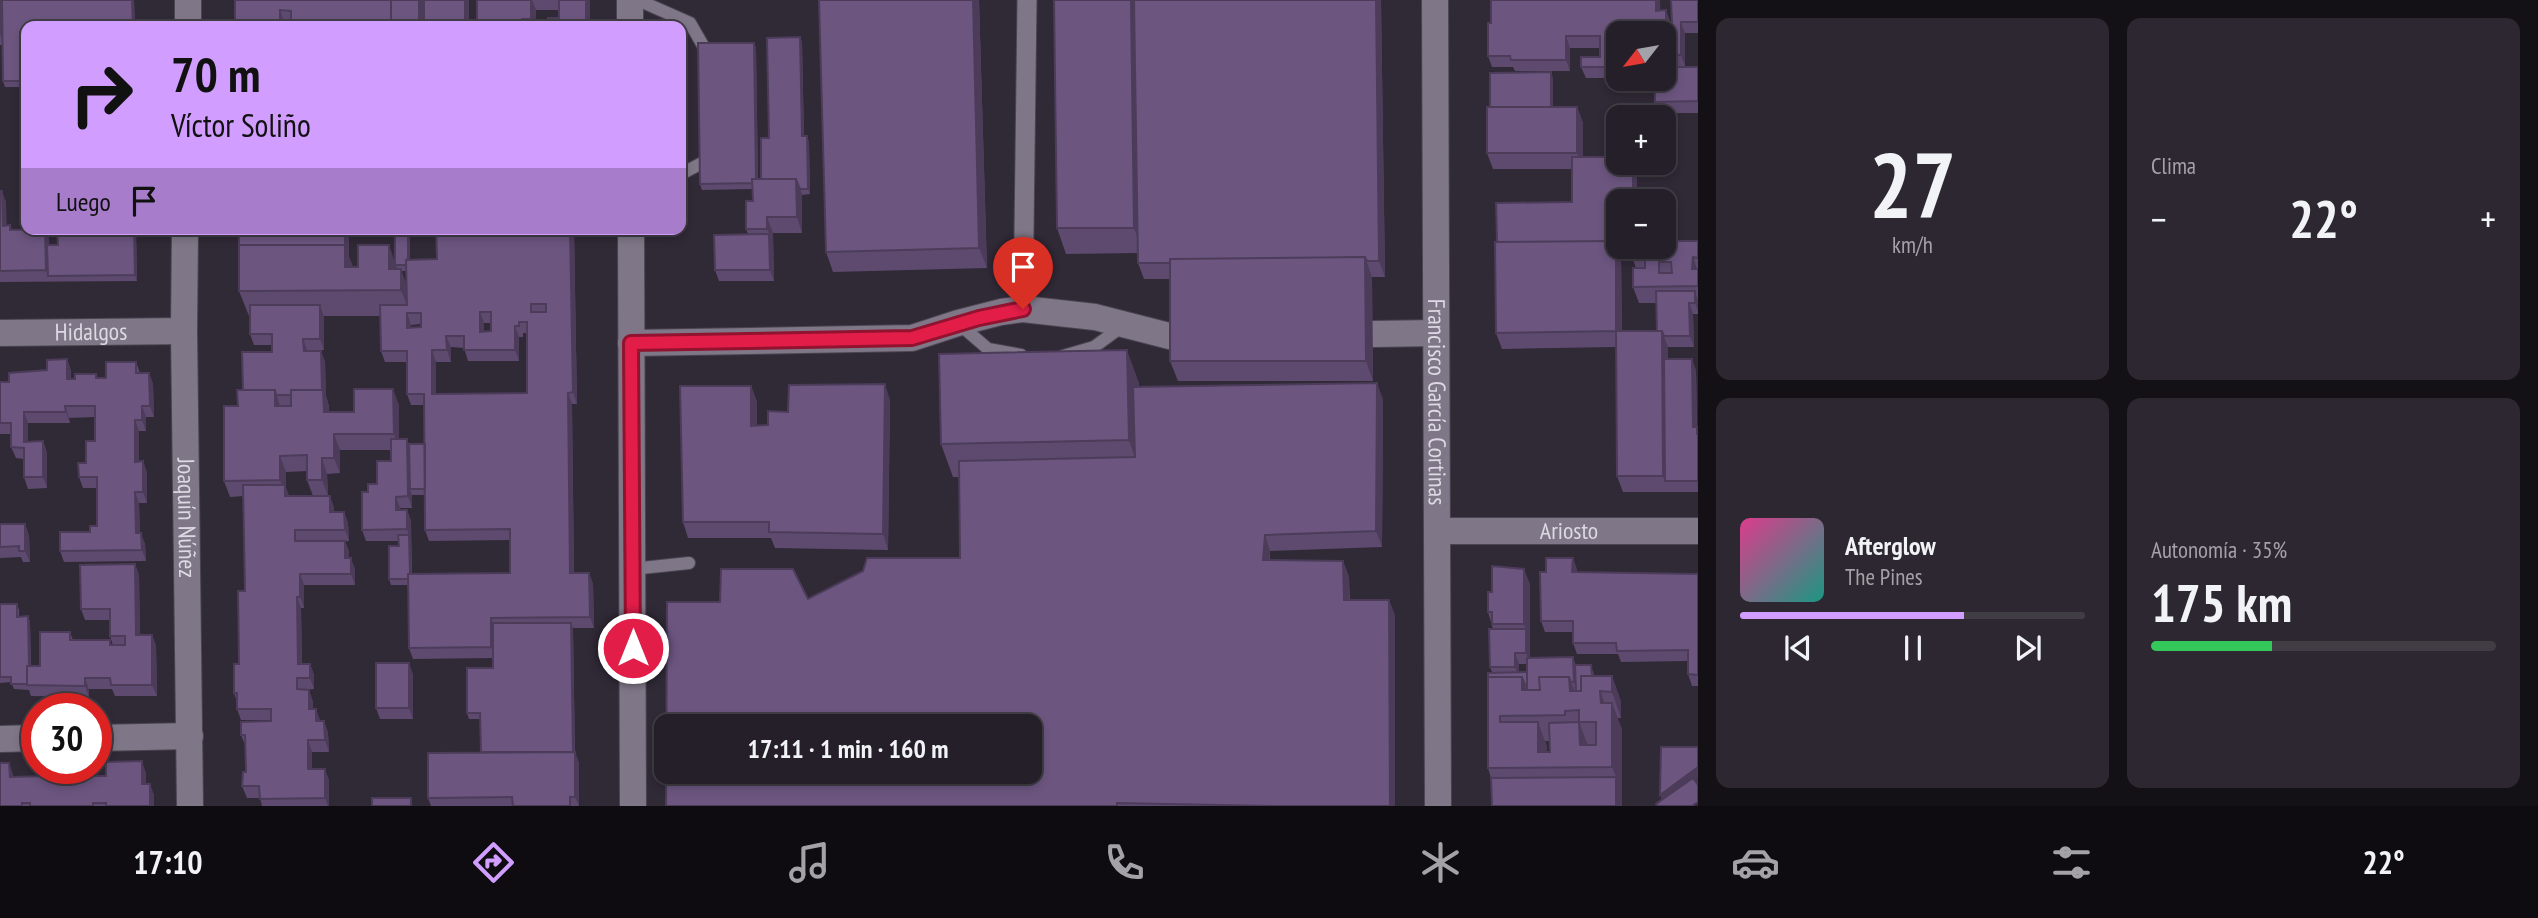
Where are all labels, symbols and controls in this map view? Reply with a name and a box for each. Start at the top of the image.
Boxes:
north arrow [1606,21,1676,91]
map controls [1606,21,1676,259]
text: 70 m [171,42,260,106]
icon: right [56,49,147,140]
text: Víctor Soliño [171,104,311,146]
button: + [1606,105,1676,175]
text: 27 [1869,125,1956,243]
text: Clima [2151,151,2196,180]
icon: arrive [125,182,163,220]
text: Luego [56,185,111,218]
text: 22° [2289,185,2358,252]
button: − [1606,189,1676,259]
text: − [2151,194,2167,243]
text: + [2480,194,2496,243]
text: km/h [1892,230,1933,259]
pin [993,237,1053,309]
icon: arrive [1004,248,1042,286]
street label: Francisco García Cortinas [1421,299,1453,505]
street label: Hidalgos [55,316,127,347]
street label: Joaquín Núñez [171,457,203,578]
street label: Ariosto [1540,515,1598,546]
text: Afterglow [1845,529,1936,562]
text: Autonomía · 35% [2151,535,2287,564]
text: The Pines [1845,562,1923,591]
text: 175 km [2151,569,2292,636]
position arrow [596,611,670,685]
icon: previous [1779,629,1817,667]
icon: pause [1894,629,1932,667]
icon: next [2009,629,2047,667]
speed limit sign: 30 [21,693,112,784]
text: 17:11 · 1 min · 160 m [748,732,948,765]
icon: directions [469,838,518,887]
icon: music [785,838,834,887]
icon: phone [1100,838,1149,887]
icon: climate [1416,838,1465,887]
icon: car [1731,838,1780,887]
icon: filters [2047,838,2096,887]
text: 17:10 [133,841,203,883]
text: 22° [2362,841,2405,883]

